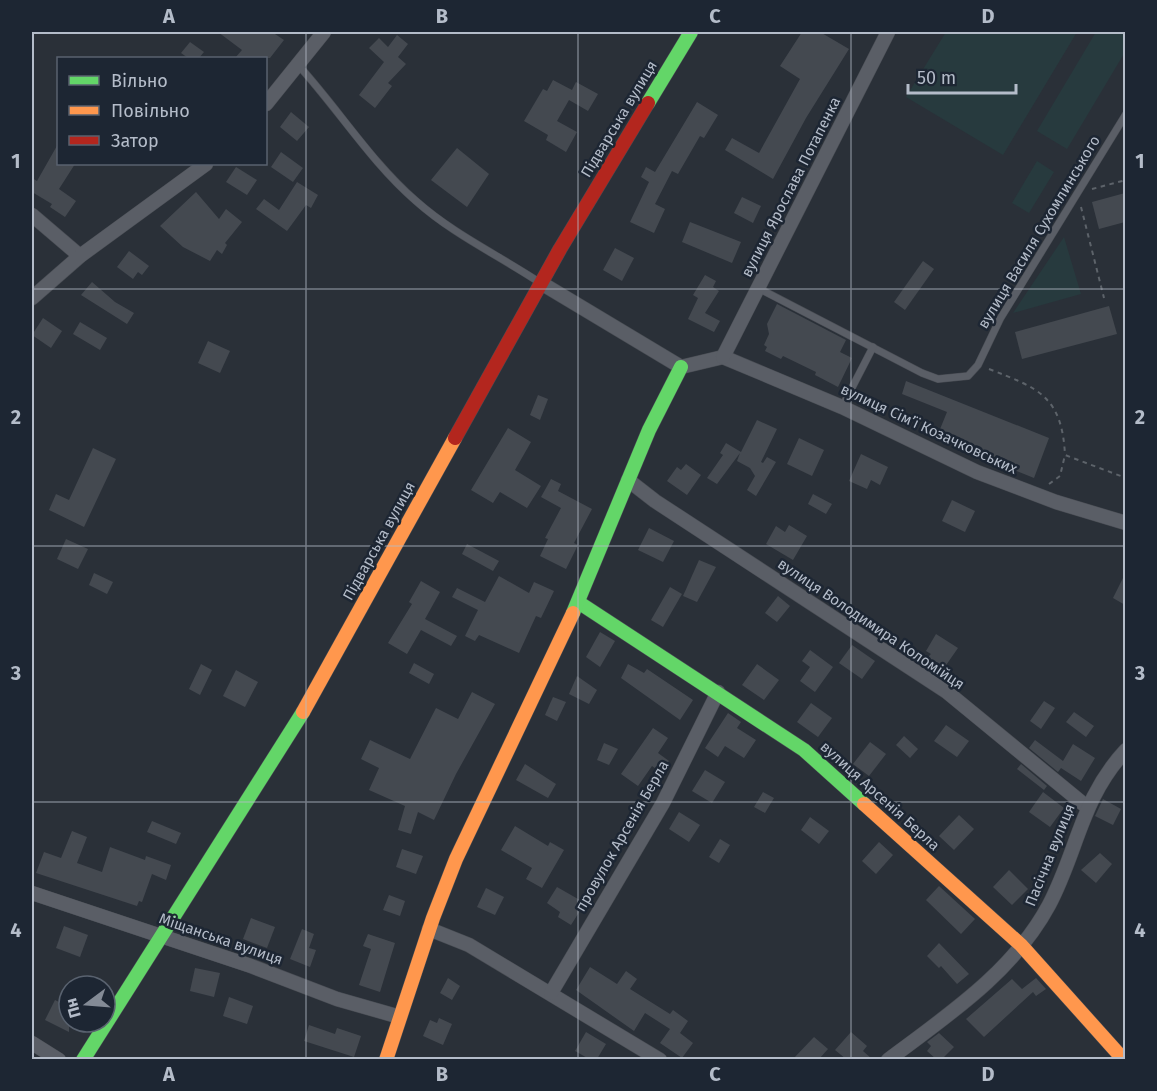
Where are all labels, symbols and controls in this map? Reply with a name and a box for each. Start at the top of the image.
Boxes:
text: A [162,4,176,28]
text: B [436,4,448,28]
text: C [709,4,721,28]
text: D [981,4,995,28]
legend [57,57,267,165]
street label: Підварська вулиця [577,57,661,181]
scale bar [908,57,1016,95]
text: 50 m [917,67,956,89]
text: Вільно [111,70,168,92]
street label: вулиця Ярослава Потапенка [738,94,844,280]
text: Повільно [111,100,190,122]
text: Затор [111,130,159,152]
street label: вулиця Василя Сухомлинського [974,132,1104,332]
text: 1 [11,149,21,173]
text: 1 [1135,149,1145,173]
street label: вулиця Сімʼї Козачковських [838,380,1021,478]
text: 2 [11,405,21,429]
text: 2 [1135,405,1145,429]
street label: Підварська вулиця [339,479,419,603]
street label: вулиця Володимира Коломійця [774,555,968,693]
text: 3 [10,661,21,685]
text: 3 [1134,661,1145,685]
street label: вулиця Арсенія Берла [817,738,943,854]
street label: провулок Арсенія Берла [571,757,673,915]
street label: Пасічна вулиця [1021,801,1079,909]
street label: Міщанська вулиця [157,909,285,969]
text: 4 [10,918,22,942]
text: 4 [1134,918,1146,942]
north arrow [57,974,117,1034]
text: Пн [61,996,85,1020]
text: A [162,1062,176,1086]
text: B [436,1062,448,1086]
text: C [709,1062,721,1086]
text: D [981,1062,995,1086]

